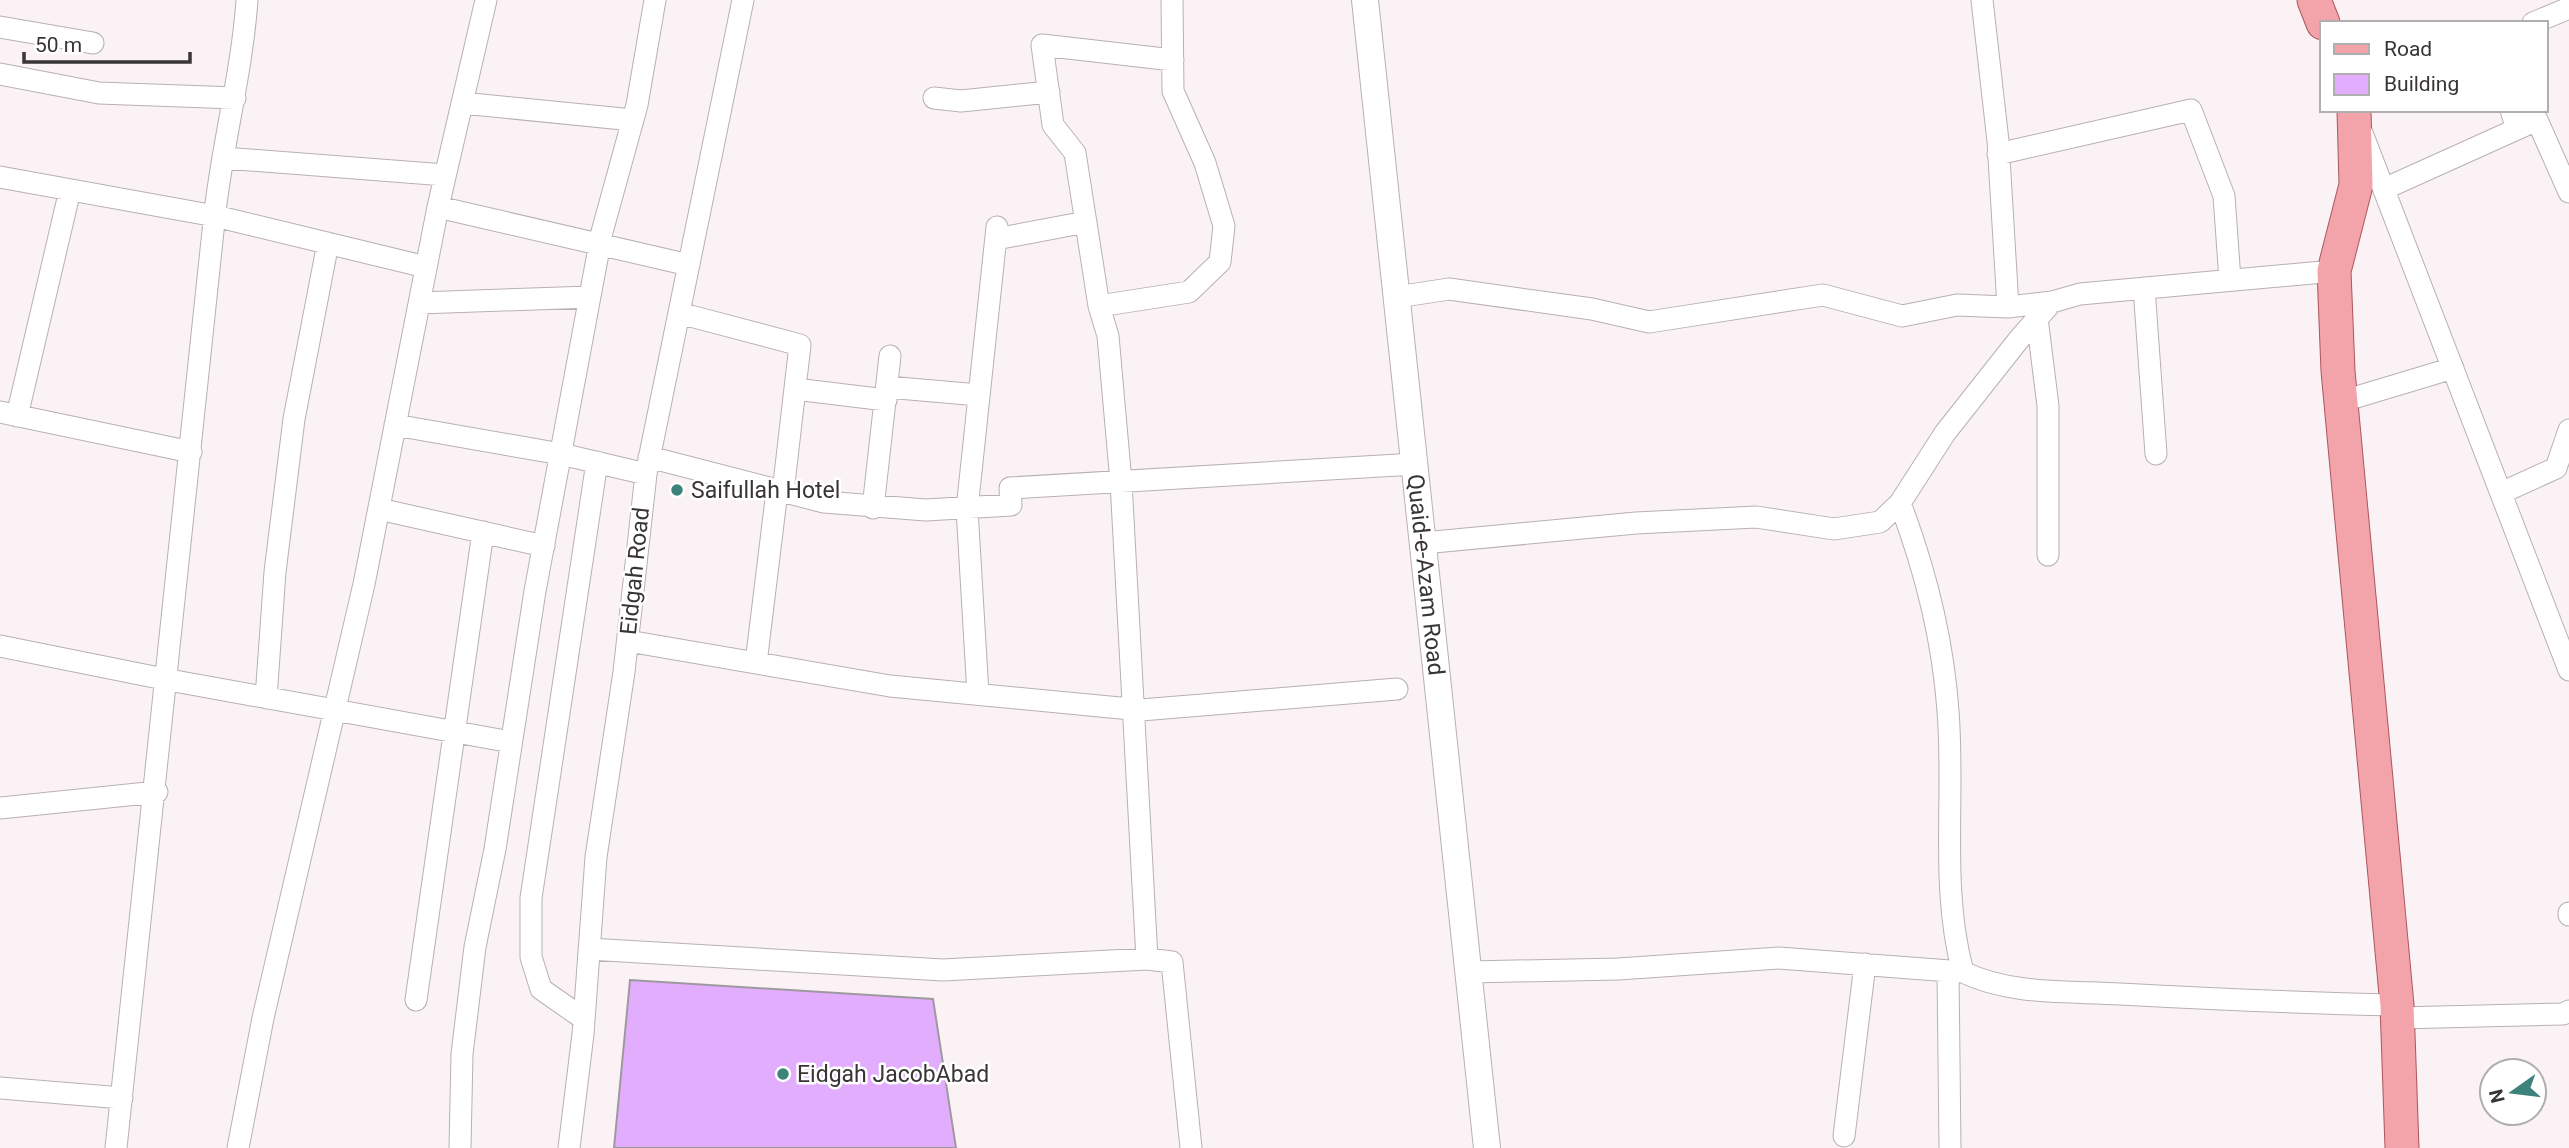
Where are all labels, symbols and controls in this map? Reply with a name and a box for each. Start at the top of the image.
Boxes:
scale bar [24,21,191,65]
legend [2320,21,2548,112]
text: 50 m [35,33,82,57]
text: Road [2384,37,2432,61]
text: Building [2384,72,2459,96]
street label: Quaid-e-Azam Road [1402,473,1450,677]
place label: Saifullah Hotel [691,477,840,504]
marker: Saifullah Hotel [669,482,685,498]
street label: Eidgah Road [615,506,655,636]
north arrow [2478,1057,2548,1127]
place label: Eidgah JacobAbad [797,1061,989,1088]
marker: Eidgah JacobAbad [775,1066,791,1082]
text: N [2484,1087,2510,1105]

